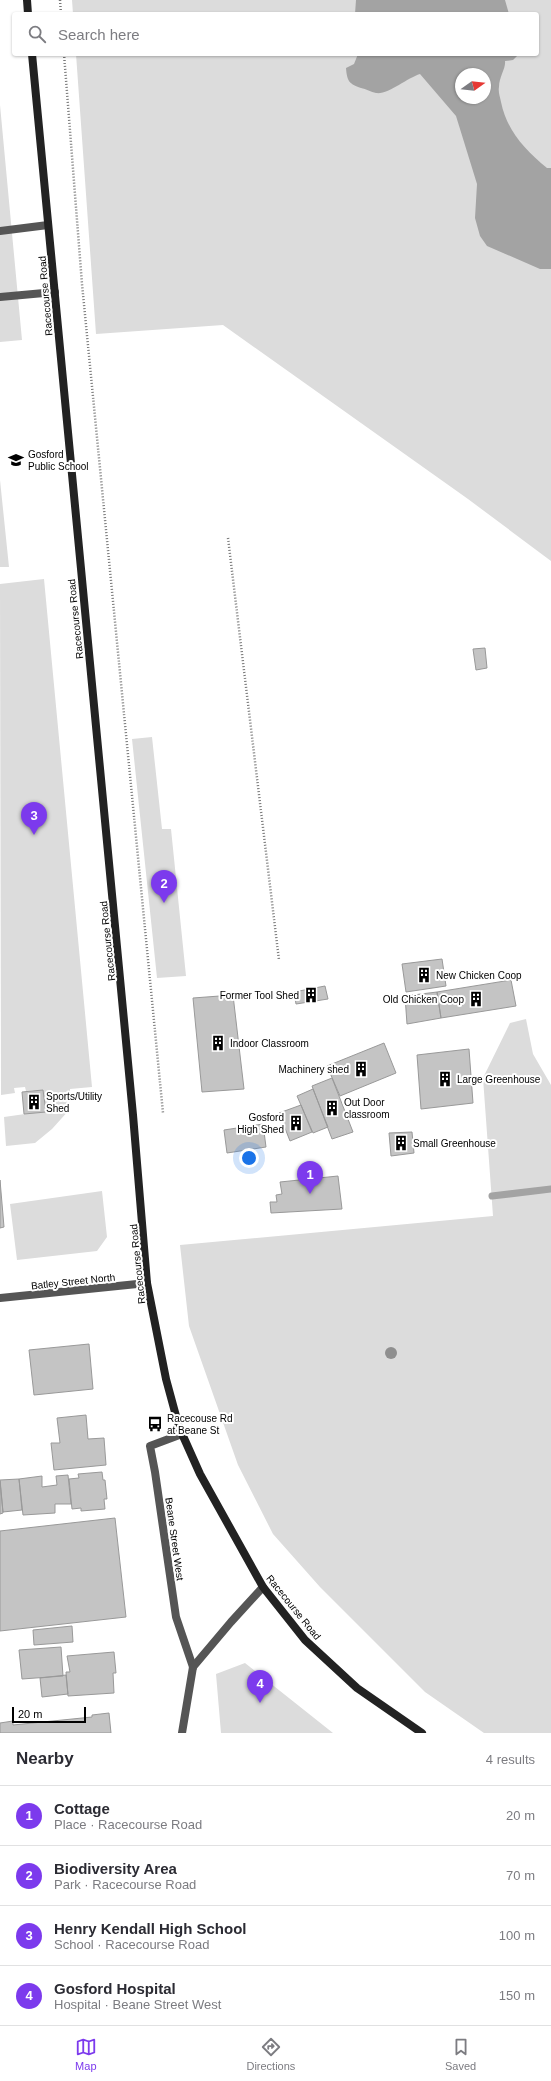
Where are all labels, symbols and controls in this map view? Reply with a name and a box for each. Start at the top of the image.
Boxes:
search box [12,12,539,56]
icon: search [26,23,48,45]
text: Search here [58,26,140,43]
north arrow [455,68,491,104]
street label: Racecourse Road [37,256,54,336]
place label: Gosford Public School [28,449,89,472]
school or university icon: Gosford Public School [7,451,25,469]
street label: Racecourse Road [66,579,85,659]
pin: 3 [21,802,47,835]
pin: 2 [151,870,177,903]
street label: Racecourse Road [98,901,117,981]
building icon: New Chicken Coop [415,966,433,984]
place label: New Chicken Coop [436,970,522,981]
building icon: Former Tool Shed [302,986,320,1004]
place label: Former Tool Shed [220,990,299,1001]
building icon: Old Chicken Coop [467,990,485,1008]
place label: Old Chicken Coop [383,994,464,1005]
building icon: Indoor Classroom [209,1034,227,1052]
place label: Indoor Classroom [230,1038,309,1049]
building icon: Machinery shed [352,1060,370,1078]
place label: Machinery shed [278,1064,349,1075]
building icon: Large Greenhouse [436,1070,454,1088]
place label: Large Greenhouse [457,1074,541,1085]
place label: Sports/Utility Shed [46,1091,102,1114]
building icon: Sports/Utility Shed [25,1093,43,1111]
place label: Out Door classroom [344,1097,390,1120]
building icon: Out Door classroom [323,1099,341,1117]
place label: Gosford High Shed [237,1112,284,1135]
building icon: Gosford High Shed [287,1114,305,1132]
building icon: Small Greenhouse [392,1134,410,1152]
place label: Small Greenhouse [413,1138,496,1149]
your location [239,1148,259,1168]
pin: 1 [297,1161,323,1194]
street label: Racecourse Road [128,1224,147,1304]
street label: Batley Street North [30,1272,116,1291]
place label: Racecouse Rd at Beane St [167,1413,233,1436]
bus stop icon: Racecouse Rd at Beane St [146,1415,164,1433]
street label: Beane Street West [163,1497,186,1582]
street label: Racecourse Road [264,1573,323,1642]
pin: 4 [247,1670,273,1703]
scale bar [12,1705,86,1724]
text: 20 m [18,1708,42,1720]
text: Nearby [16,1749,74,1768]
text: 4 results [486,1752,535,1767]
text: Cottage [54,1800,110,1817]
text: 1 [25,1808,33,1823]
text: 20 m [506,1808,535,1823]
text: Place · Racecourse Road [54,1817,202,1832]
text: Biodiversity Area [54,1860,177,1877]
text: 2 [25,1868,33,1883]
text: 70 m [506,1868,535,1883]
text: Park · Racecourse Road [54,1877,196,1892]
text: Henry Kendall High School [54,1920,247,1937]
text: 3 [25,1928,33,1943]
text: 100 m [499,1928,535,1943]
text: School · Racecourse Road [54,1937,209,1952]
text: Gosford Hospital [54,1980,176,1997]
text: 4 [25,1988,33,2003]
text: 150 m [499,1988,535,2003]
text: Hospital · Beane Street West [54,1997,221,2012]
tab: Map [75,2036,97,2072]
tab: Directions [246,2036,295,2072]
tab: Saved [445,2036,476,2072]

